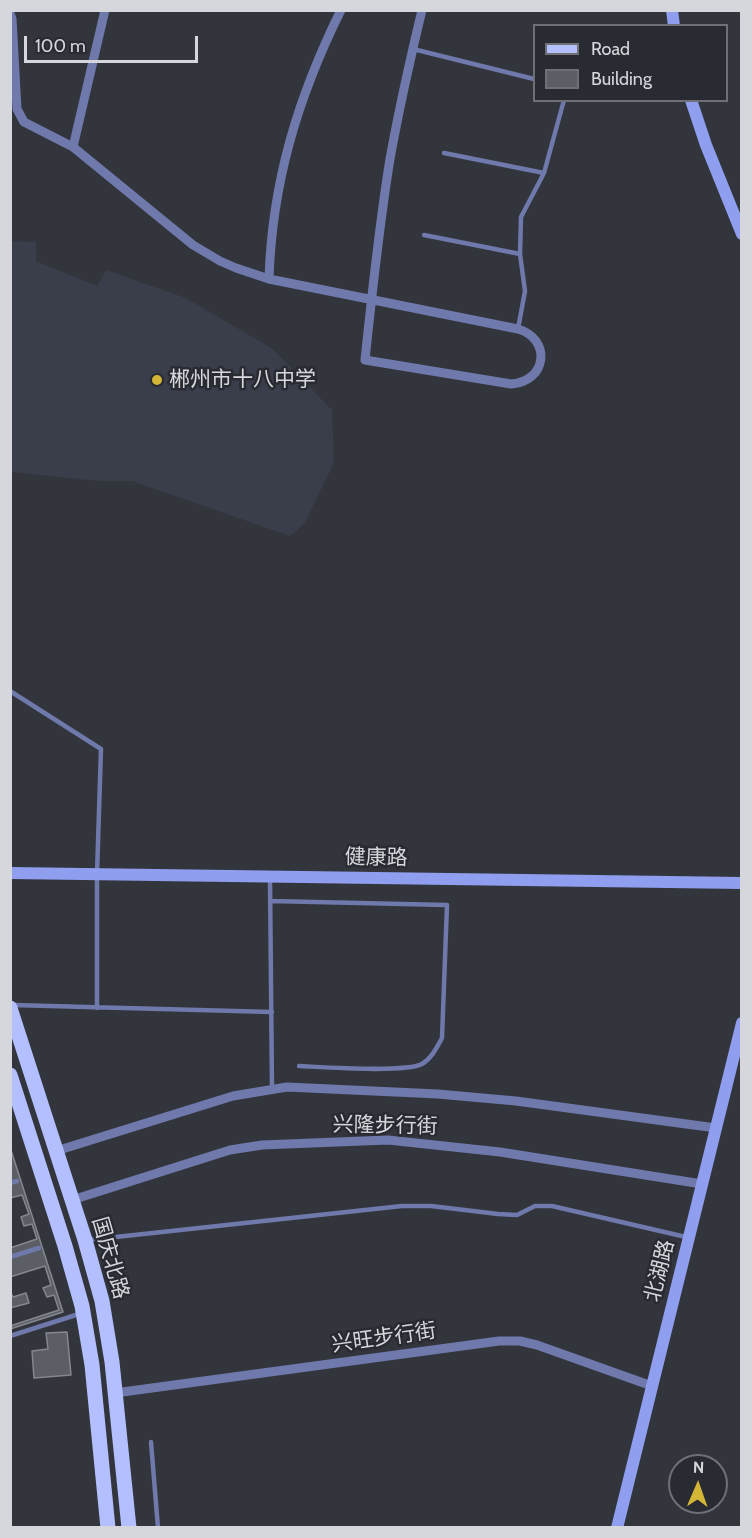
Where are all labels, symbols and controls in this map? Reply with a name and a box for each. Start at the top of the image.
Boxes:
scale bar [27,24,201,62]
legend [533,24,728,102]
text: 100 m [35,35,86,57]
text: Road [591,38,630,60]
text: Building [591,68,652,90]
place label: 郴州市十八中学 [169,367,316,393]
marker: 郴州市十八中学 [150,373,164,387]
street label: 健康路 [344,845,408,871]
street label: 兴隆步行街 [332,1112,438,1140]
street label: 国庆北路 [86,1214,134,1302]
street label: 北湖路 [640,1237,680,1305]
street label: 兴旺步行街 [330,1318,438,1358]
north arrow [668,1454,728,1514]
text: N [693,1458,705,1477]

